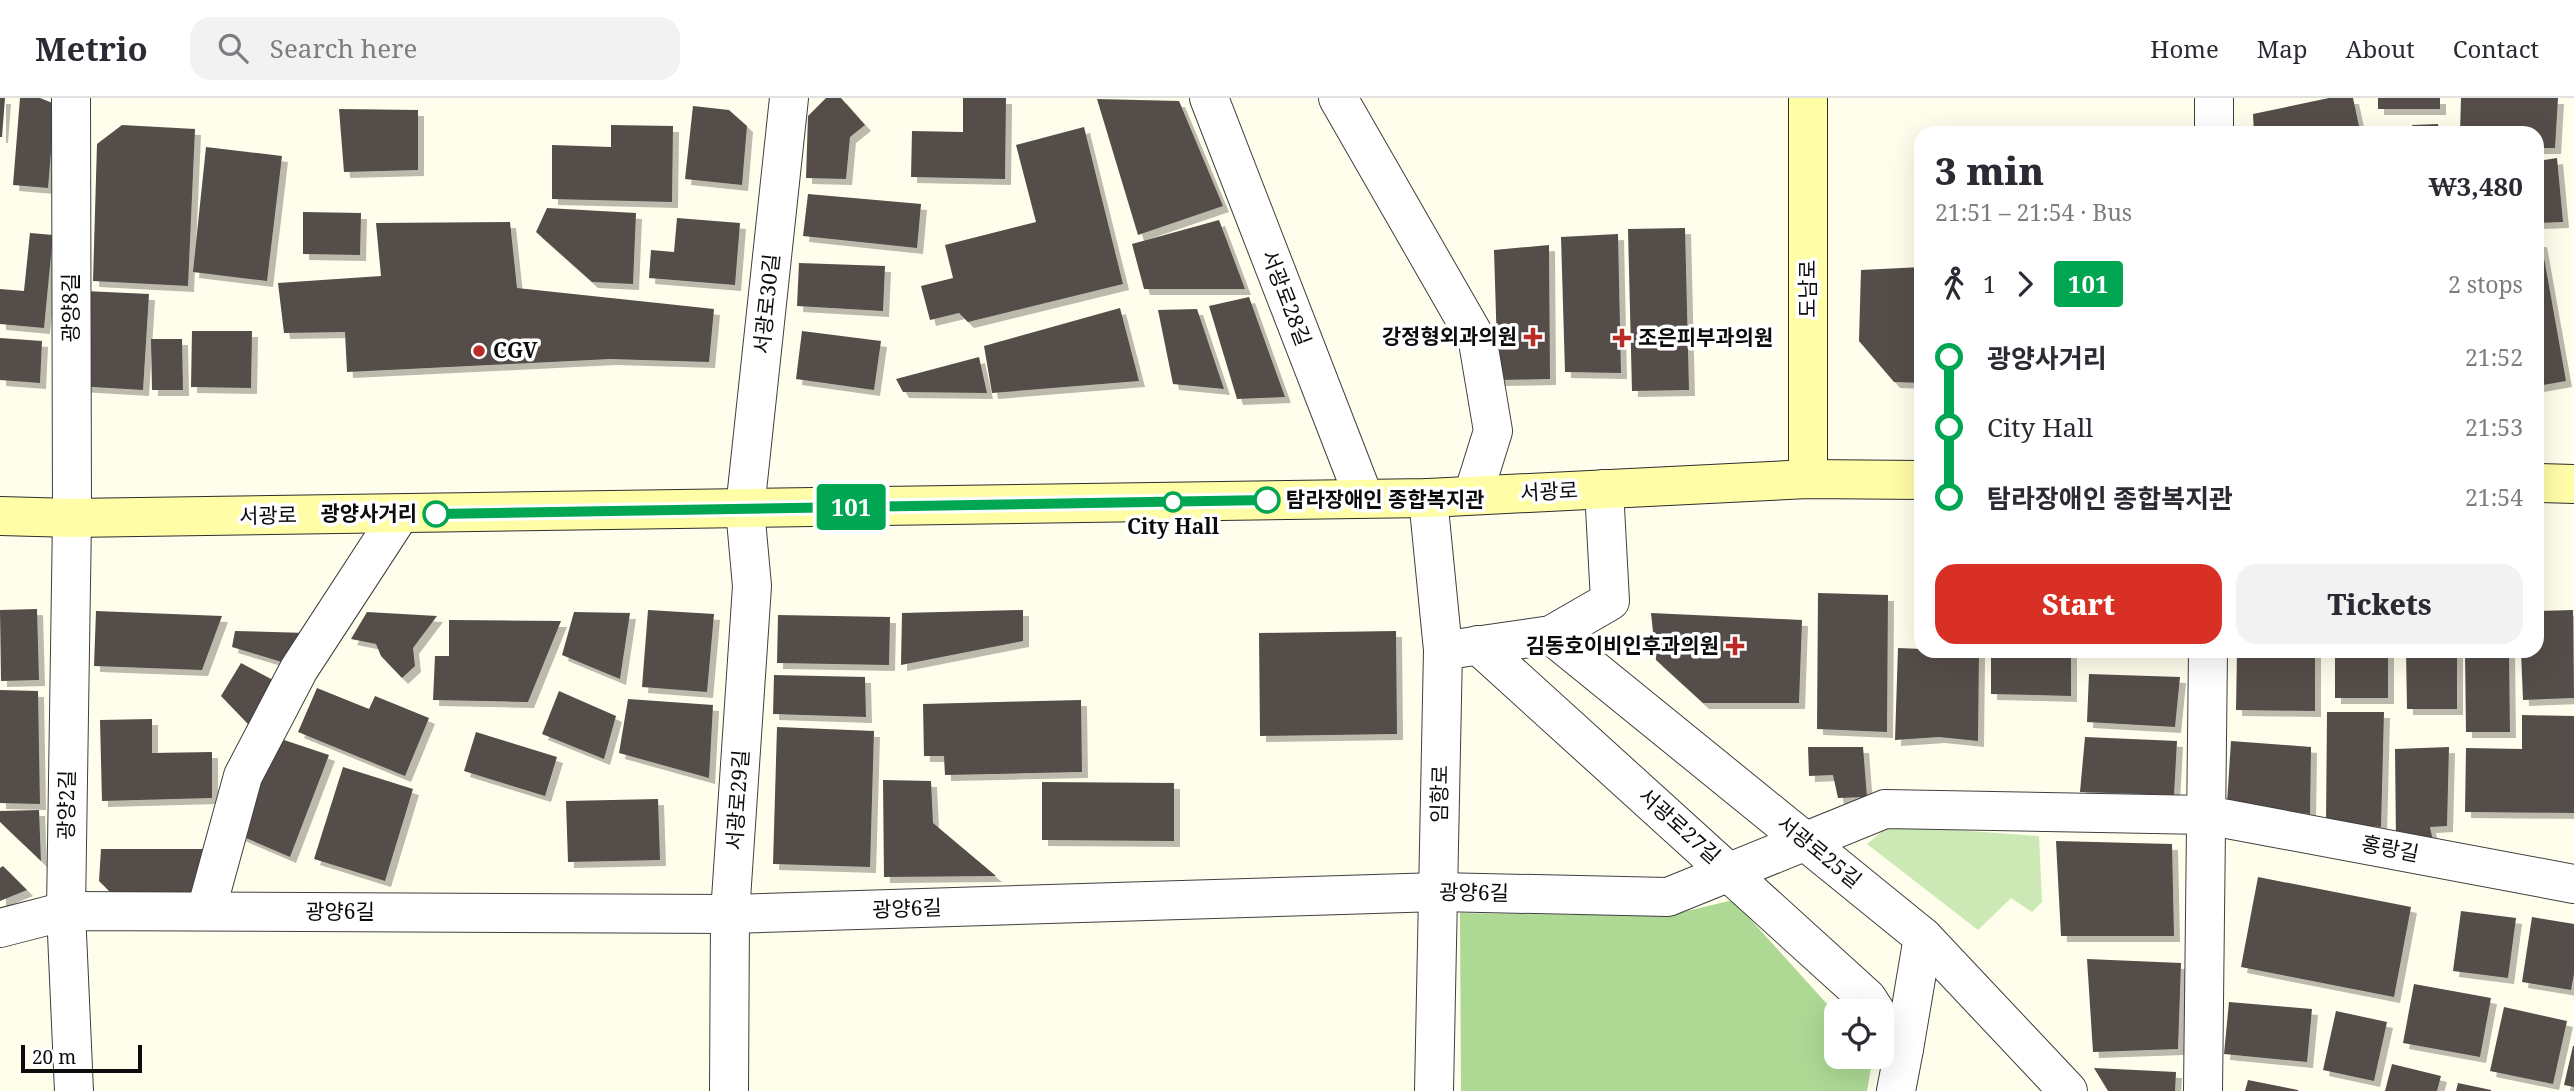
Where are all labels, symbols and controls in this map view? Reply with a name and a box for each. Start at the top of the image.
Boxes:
search box [190,17,680,80]
text: Metrio [35,26,148,71]
icon: search [214,29,252,67]
text: Search here [270,30,417,66]
text: Home [2150,32,2219,65]
text: Map [2257,32,2308,65]
text: About [2346,32,2415,65]
text: Contact [2453,32,2539,65]
text: 3 min [1935,144,2044,196]
text: ₩3,480 [2429,168,2523,204]
text: 21:51 – 21:54 · Bus [1935,196,2132,228]
street label: 서광로28길 [1256,246,1318,350]
street label: 서광로30길 [747,252,785,355]
street label: 도남로 [1793,260,1821,318]
icon: walk [1935,265,1973,303]
icon: forward [2006,265,2044,303]
text: 101 [2068,267,2109,300]
text: 1 [1983,268,1996,300]
text: 2 stops [2448,268,2523,300]
street label: 광양8길 [56,273,84,343]
place label: 강정형외과의원 [1382,322,1517,350]
place label: 조은피부과의원 [1638,323,1773,351]
marker: 강정형외과의원 [1523,327,1543,347]
marker: 조은피부과의원 [1612,328,1632,348]
place label: CGV [493,336,538,364]
text: 광양사거리 [1987,340,2107,376]
text: 21:52 [2465,341,2523,373]
marker: CGV [471,343,487,359]
text: City Hall [1987,409,2093,445]
text: 21:53 [2465,411,2523,443]
street label: 서광로 [1519,476,1579,506]
text: 탐라장애인 종합복지관 [1987,480,2233,516]
text: 21:54 [2465,481,2523,513]
line badge: 101 [811,484,891,530]
place label: 탐라장애인 종합복지관 [1286,485,1485,513]
marker: 탐라장애인 종합복지관 [1254,487,1280,513]
text: 101 [831,490,871,523]
marker: City Hall [1163,492,1183,512]
place label: 광양사거리 [320,499,417,527]
street label: 서광로 [239,500,297,530]
marker: 광양사거리 [423,501,449,527]
place label: City Hall [1127,512,1220,540]
button: Start [1935,564,2222,644]
button: Tickets [2236,564,2523,644]
place label: 김동호이비인후과의원 [1526,631,1719,659]
marker: 김동호이비인후과의원 [1725,636,1745,656]
street label: 서광로29길 [720,749,754,851]
street label: 임항로 [1424,765,1454,823]
street label: 광양2길 [51,770,81,840]
street label: 서광로27길 [1633,781,1726,869]
street label: 서광로25길 [1772,809,1868,894]
street label: 홍랑길 [2359,829,2421,867]
street label: 광양6길 [1439,877,1509,907]
street label: 광양6길 [872,893,942,923]
street label: 광양6길 [305,897,375,925]
map controls [1824,999,1894,1069]
button: locate [1824,999,1894,1069]
scale bar [21,1042,142,1074]
text: 20 m [32,1044,76,1070]

